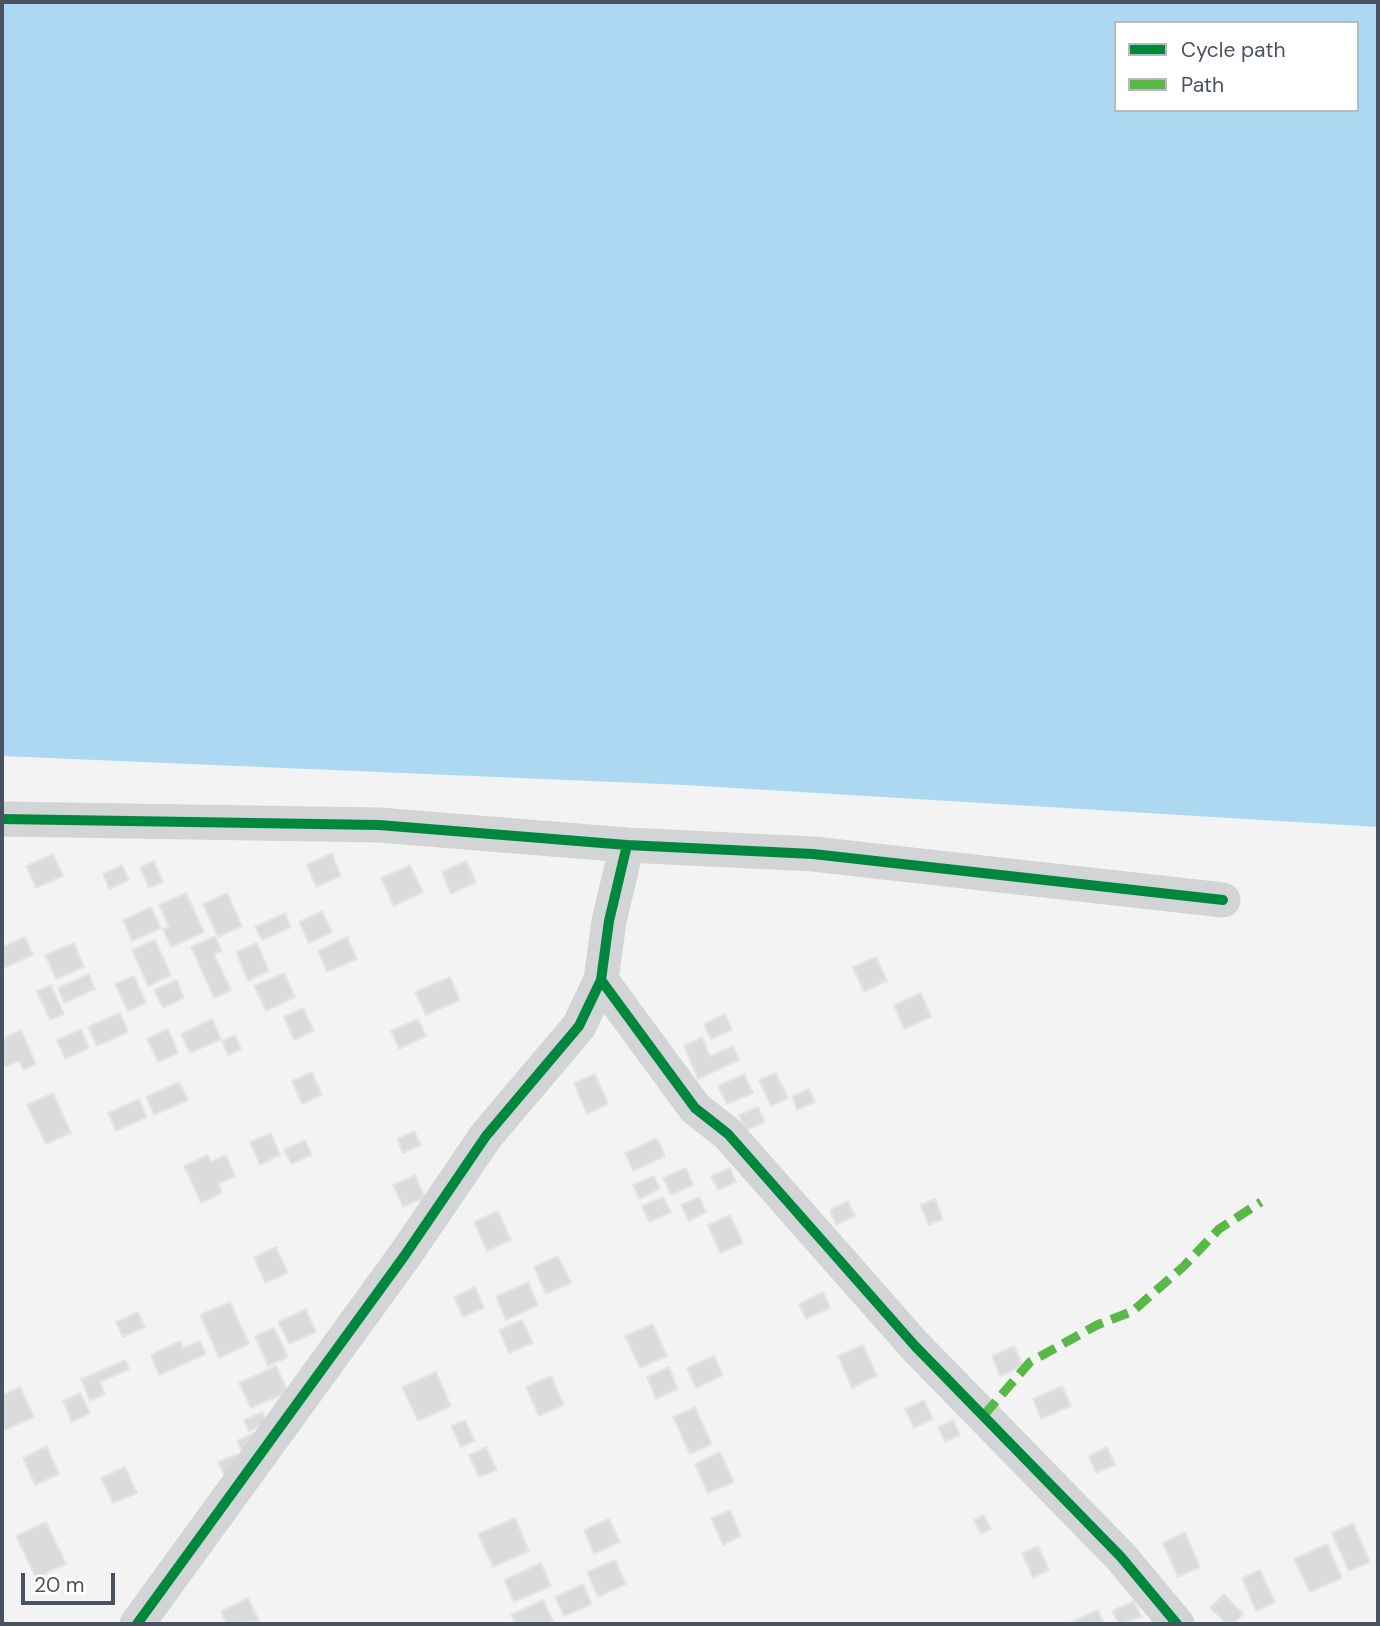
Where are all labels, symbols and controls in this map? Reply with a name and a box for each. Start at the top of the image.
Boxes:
legend [1114,21,1359,112]
text: Cycle path [1181,36,1286,64]
text: Path [1181,71,1224,99]
scale bar [24,1560,119,1604]
text: 20 m [34,1571,85,1599]

